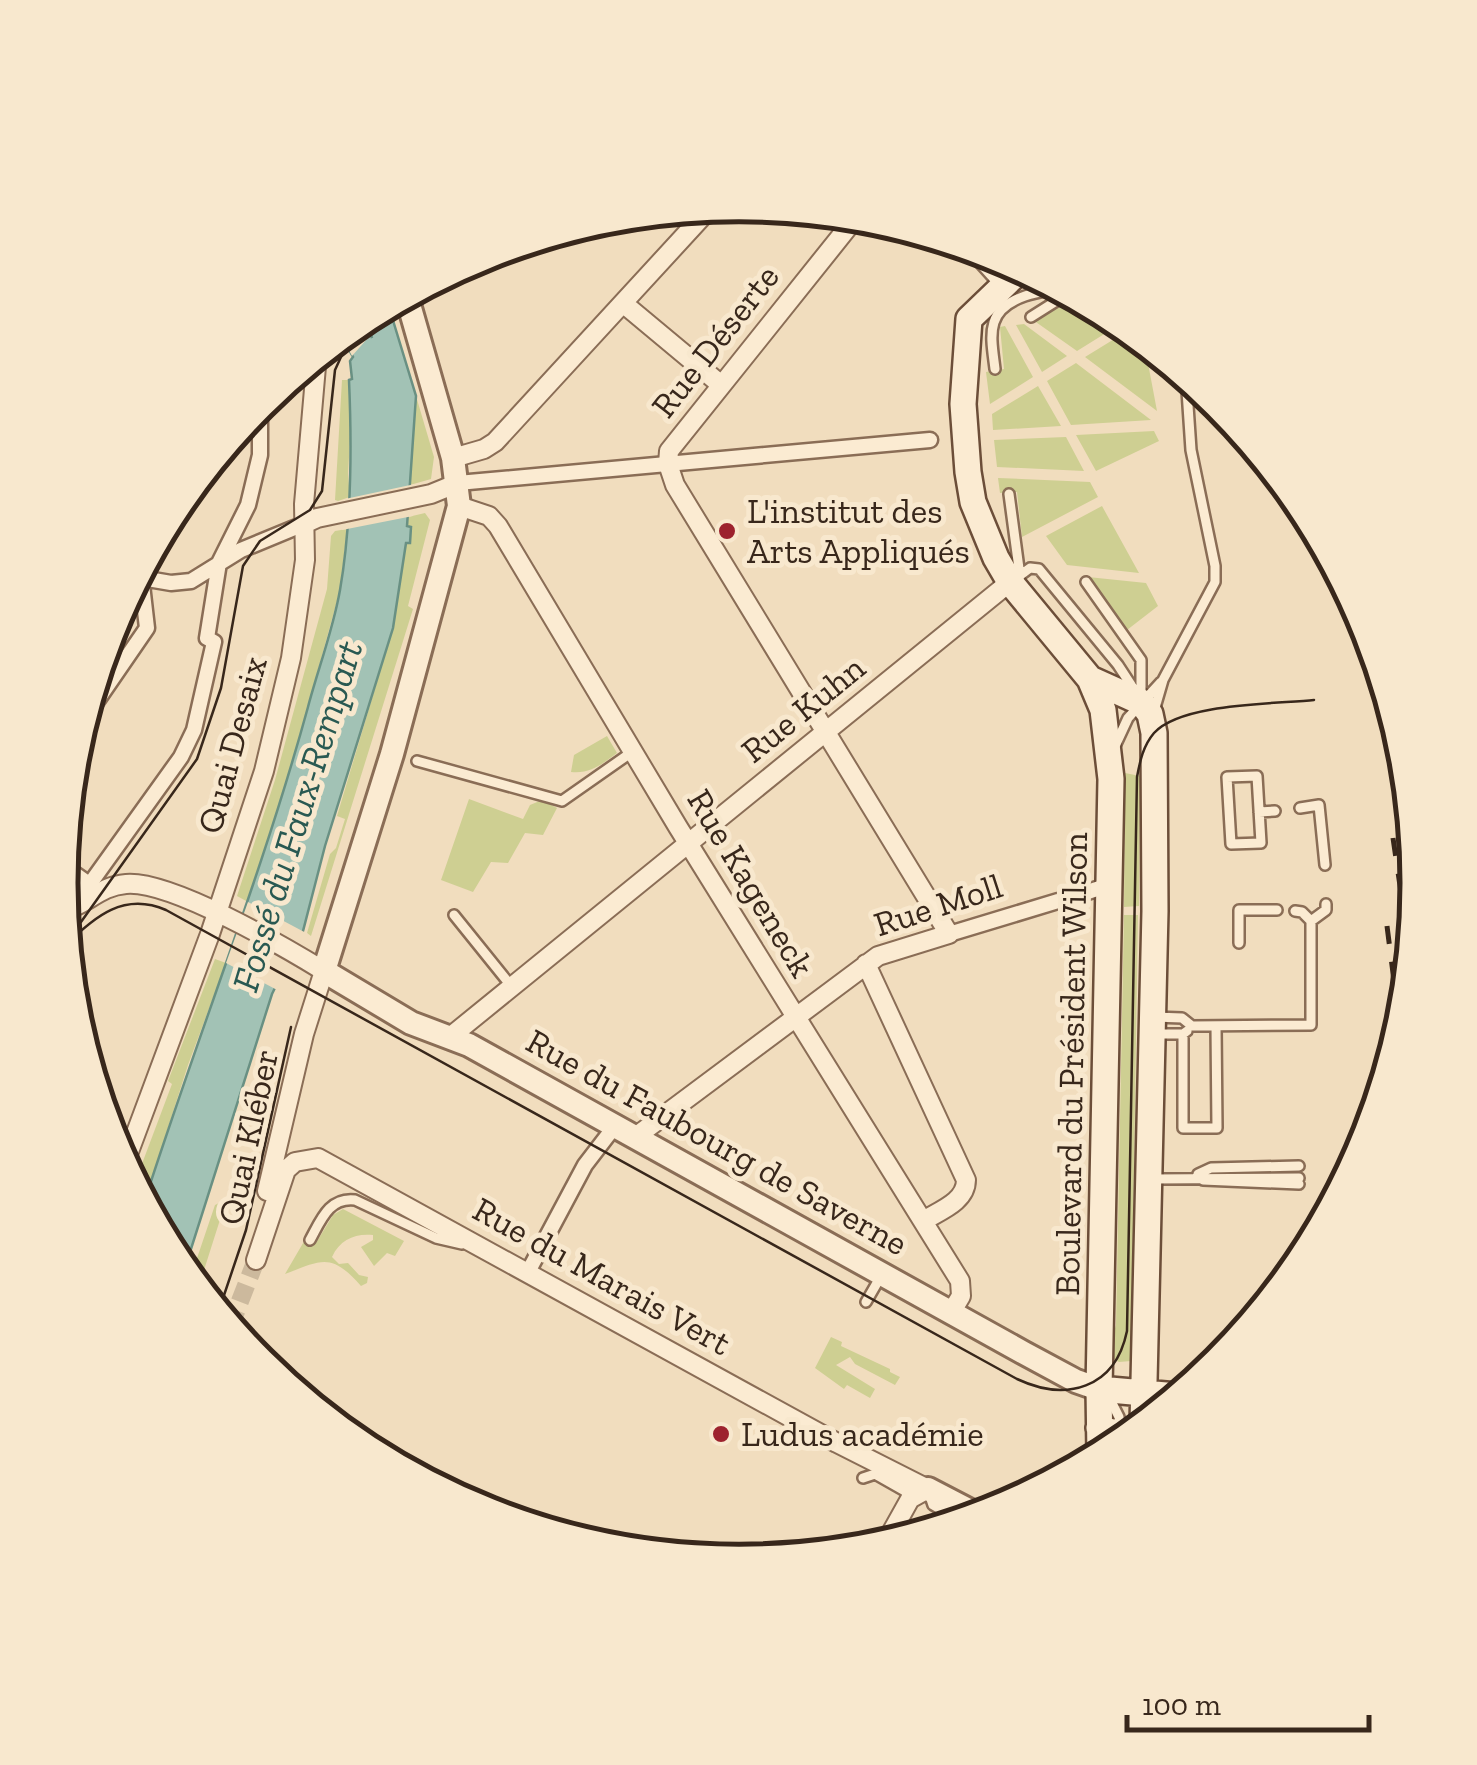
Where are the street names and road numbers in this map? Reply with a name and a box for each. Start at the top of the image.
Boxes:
street label: Rue Déserte [642,256,788,426]
street label: Rue Kuhn [733,646,873,772]
street label: Quai Desaix [188,652,276,838]
street label: Rue Kageneck [679,782,823,984]
street label: Boulevard du Président Wilson [1046,832,1096,1296]
street label: Rue Moll [869,865,1007,945]
street label: Rue du Faubourg de Saverne [519,1020,915,1264]
street label: Quai Kléber [209,1046,287,1228]
street label: Rue du Marais Vert [466,1188,738,1364]

